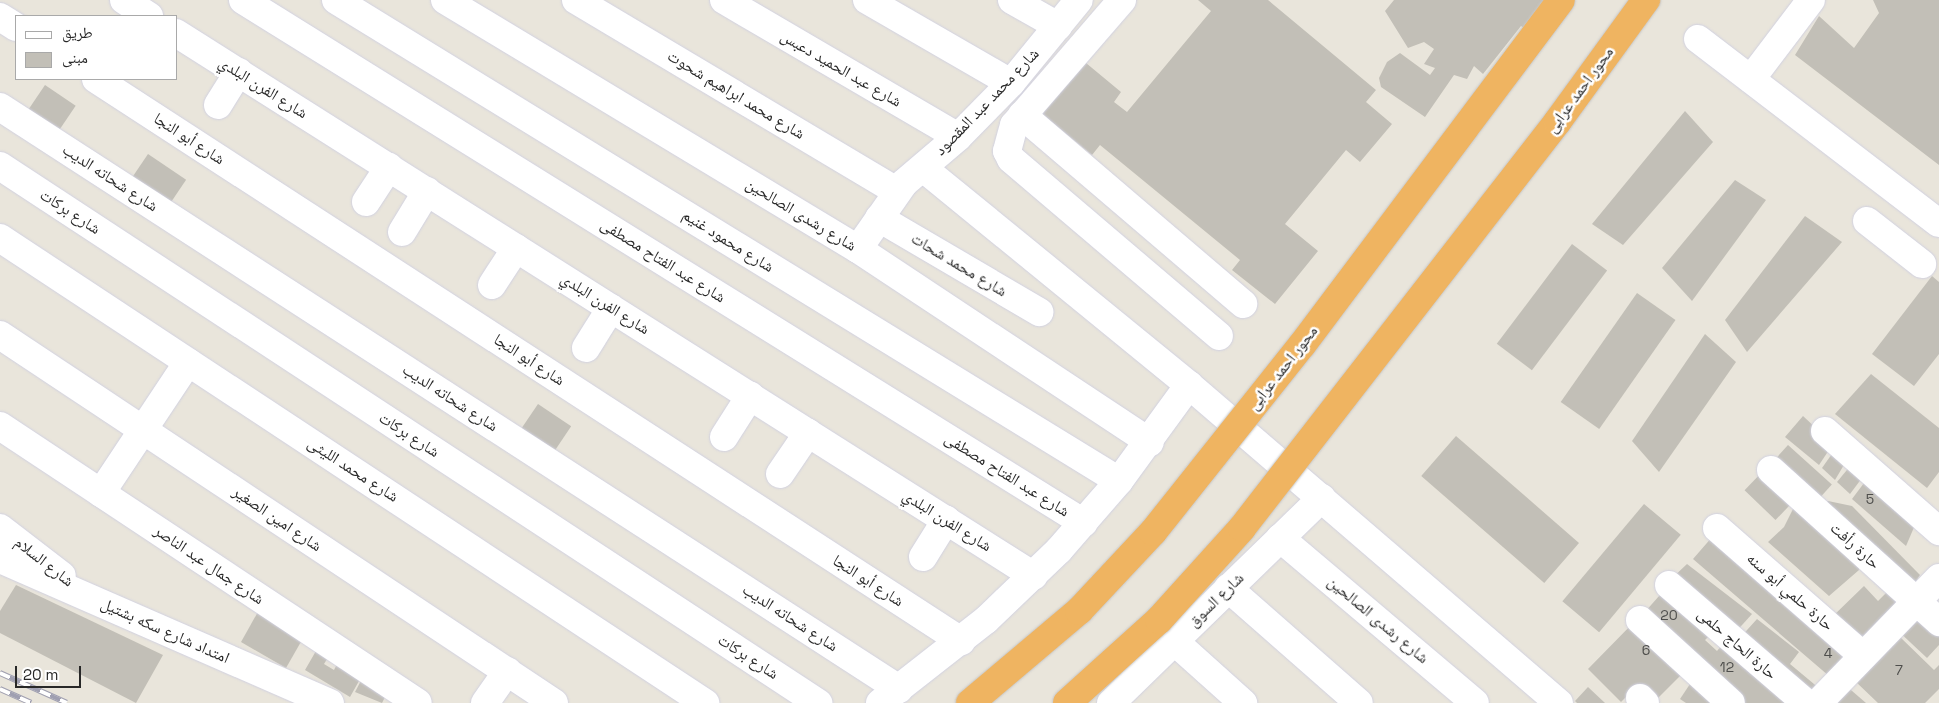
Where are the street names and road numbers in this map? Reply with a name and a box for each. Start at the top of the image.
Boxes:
street label: شارع عبد الحميد دعبس [777,27,905,111]
street label: محور احمد عرابى [1542,43,1618,137]
street label: شارع محمد عبد المقصود [931,44,1043,160]
street label: شارع محمد ابراهيم شحوت [664,46,808,144]
street label: شارع الفرن البلدي [215,53,311,123]
street label: شارع أبو النجا [150,109,228,169]
street label: شارع شحاته الديب [59,140,161,216]
street label: شارع رشدى الصالحين [742,174,860,256]
street label: شارع بركات [36,185,104,239]
street label: شارع محمود غنيم [679,205,777,277]
street label: شارع عبد الفتاح مصطفى [597,215,729,307]
street label: شارع محمد شحات [908,229,1010,301]
street label: شارع الفرن البلدي [557,269,653,339]
street label: محور احمد عرابى [1244,322,1322,414]
street label: شارع أبو النجا [490,330,568,390]
street label: شارع شحاته الديب [399,360,501,436]
street label: شارع بركات [375,408,443,462]
street label: شارع عبد الفتاح مصطفى [941,429,1073,521]
street label: شارع محمد الليثى [304,434,402,506]
street label: شارع امين الصغير [229,482,325,556]
street label: شارع الفرن البلدي [899,486,995,556]
street label: حارة رأفت [1826,519,1884,573]
street label: شارع جمال عبد الناصر [150,521,268,609]
street label: شارع السلام [11,533,77,591]
street label: حارة حلمي أبو سنه [1743,549,1837,635]
street label: شارع أبو النجا [829,551,907,611]
street label: شارع السوق [1184,569,1248,631]
street label: شارع رشدى الصالحين [1324,572,1432,668]
street label: شارع شحاته الديب [739,580,841,656]
street label: امتداد شارع سكه بشتيل [98,594,232,668]
street label: حارة الحاج حلمى [1693,604,1781,684]
street label: شارع بركات [714,630,782,684]

